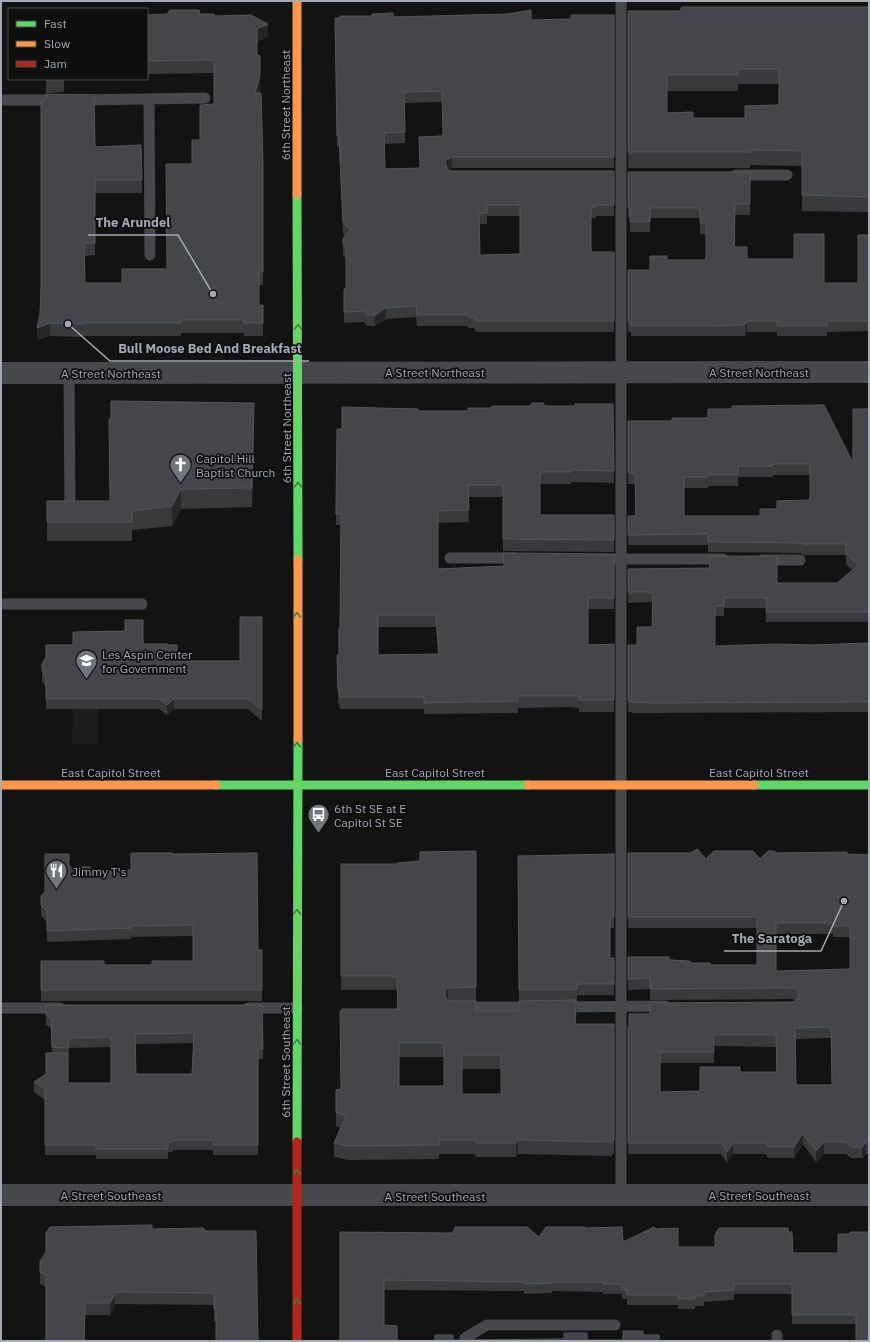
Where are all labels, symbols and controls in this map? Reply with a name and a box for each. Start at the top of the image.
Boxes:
legend [8,8,148,80]
text: Fast [44,16,67,31]
text: Slow [44,36,70,51]
street label: 6th Street Northeast [278,50,293,160]
text: Jam [44,56,67,71]
callout: The Arundel [88,210,178,235]
text: The Arundel [96,214,170,231]
one-way arrow [294,324,302,330]
callout: Bull Moose Bed And Breakfast [110,336,309,361]
text: Bull Moose Bed And Breakfast [118,340,302,357]
street label: A Street Northeast [385,365,485,380]
street label: A Street Northeast [709,365,809,380]
street label: A Street Northeast [61,366,161,381]
street label: 6th Street Northeast [279,373,294,483]
place label: Capitol Hill Baptist Church [196,451,275,480]
church icon: Capitol Hill Baptist Church [168,452,194,485]
one-way arrow [294,482,302,488]
one-way arrow [293,612,301,618]
place label: Les Aspin Center for Government [102,647,193,676]
school or university icon: Les Aspin Center for Government [73,648,99,681]
one-way arrow [293,742,301,748]
street label: East Capitol Street [61,765,161,780]
street label: East Capitol Street [385,765,485,780]
street label: East Capitol Street [709,765,809,780]
place label: 6th St SE at E Capitol St SE [334,801,406,830]
bus stop icon: 6th St SE at E Capitol St SE [305,802,331,835]
restaurant icon: Jimmy T's [43,858,69,891]
place label: Jimmy T's [72,864,127,879]
one-way arrow [293,909,301,915]
callout: The Saratoga [724,926,821,951]
text: The Saratoga [732,930,812,947]
street label: 6th Street Southeast [278,1006,293,1118]
one-way arrow [293,1039,301,1045]
one-way arrow [293,1169,301,1175]
street label: A Street Southeast [61,1188,161,1203]
street label: A Street Southeast [709,1188,809,1203]
street label: A Street Southeast [385,1189,485,1204]
one-way arrow [293,1299,301,1305]

